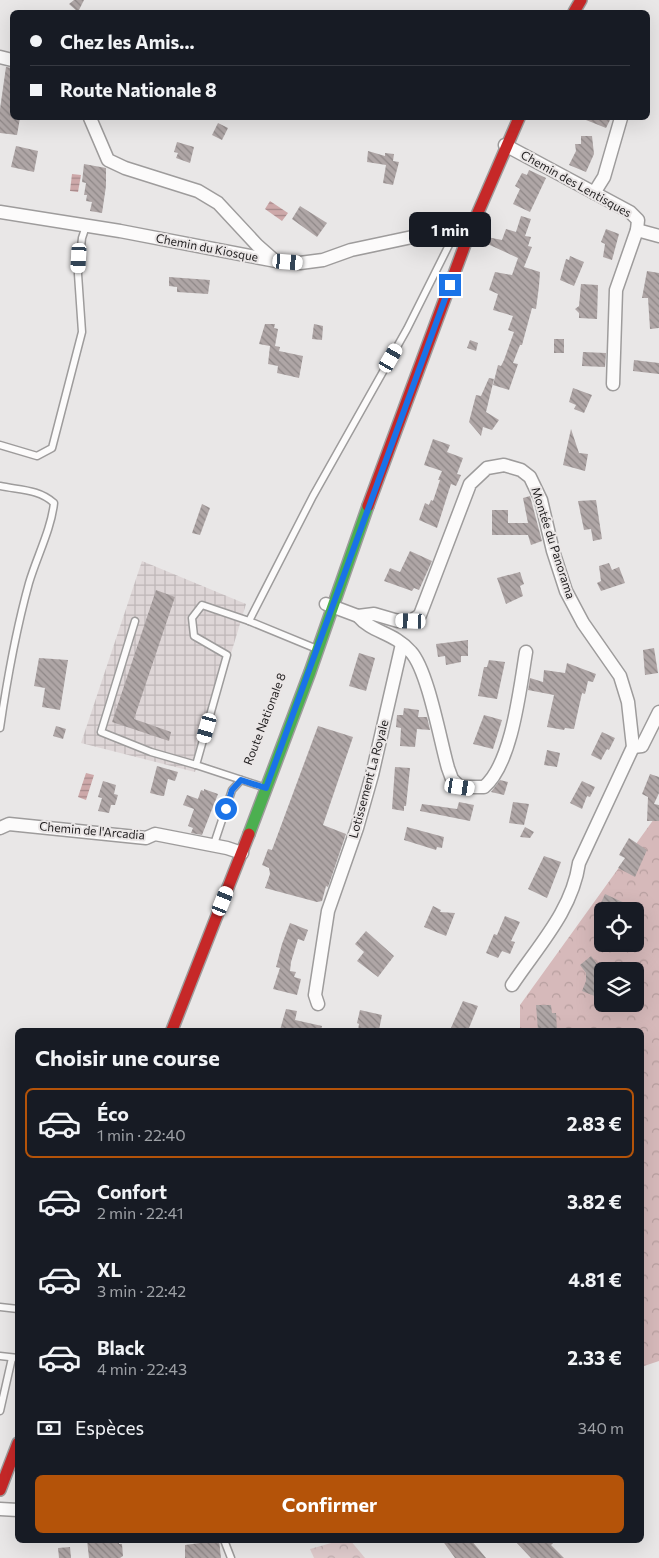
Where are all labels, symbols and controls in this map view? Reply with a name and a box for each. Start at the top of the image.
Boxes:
text: Chez les Amis... [60,30,194,53]
text: Route Nationale 8 [60,78,217,101]
street label: Chemin des Lentisques [519,147,634,219]
callout: 1 min [409,212,491,248]
text: 1 min [431,220,469,239]
street label: Chemin du Kiosque [155,230,259,264]
car [70,243,87,273]
car [272,253,303,271]
route end [439,274,461,296]
car [377,341,404,375]
street label: Montée du Panorama [529,485,579,600]
car [395,613,426,629]
street label: Route Nationale 8 [240,671,288,767]
car [195,712,218,744]
street label: Lotissement La Royale [345,718,391,839]
car [444,777,475,797]
route start [215,798,237,820]
street label: Chemin de l'Arcadia [39,818,145,842]
car [210,884,235,918]
map controls [594,902,644,1012]
button: locate [594,902,644,952]
button: layers [594,962,644,1012]
text: Choisir une course [35,1044,220,1071]
icon: car [37,1101,82,1146]
text: Éco [97,1102,129,1125]
text: 2.83 € [567,1112,622,1135]
text: 1 min · 22:40 [97,1125,186,1144]
icon: car [37,1179,82,1224]
text: Confort [97,1180,167,1203]
text: 3.82 € [567,1190,622,1213]
text: 2 min · 22:41 [97,1203,184,1222]
icon: car [37,1257,82,1302]
text: XL [97,1258,122,1281]
text: 4.81 € [568,1268,622,1291]
text: 3 min · 22:42 [97,1281,186,1300]
icon: car [37,1335,82,1380]
text: Black [97,1336,145,1359]
text: 2.33 € [567,1346,622,1369]
text: 4 min · 22:43 [97,1359,187,1378]
icon: cash [35,1414,63,1442]
text: Espèces [75,1416,144,1439]
text: 340 m [578,1418,624,1437]
button: Confirmer [35,1475,624,1533]

